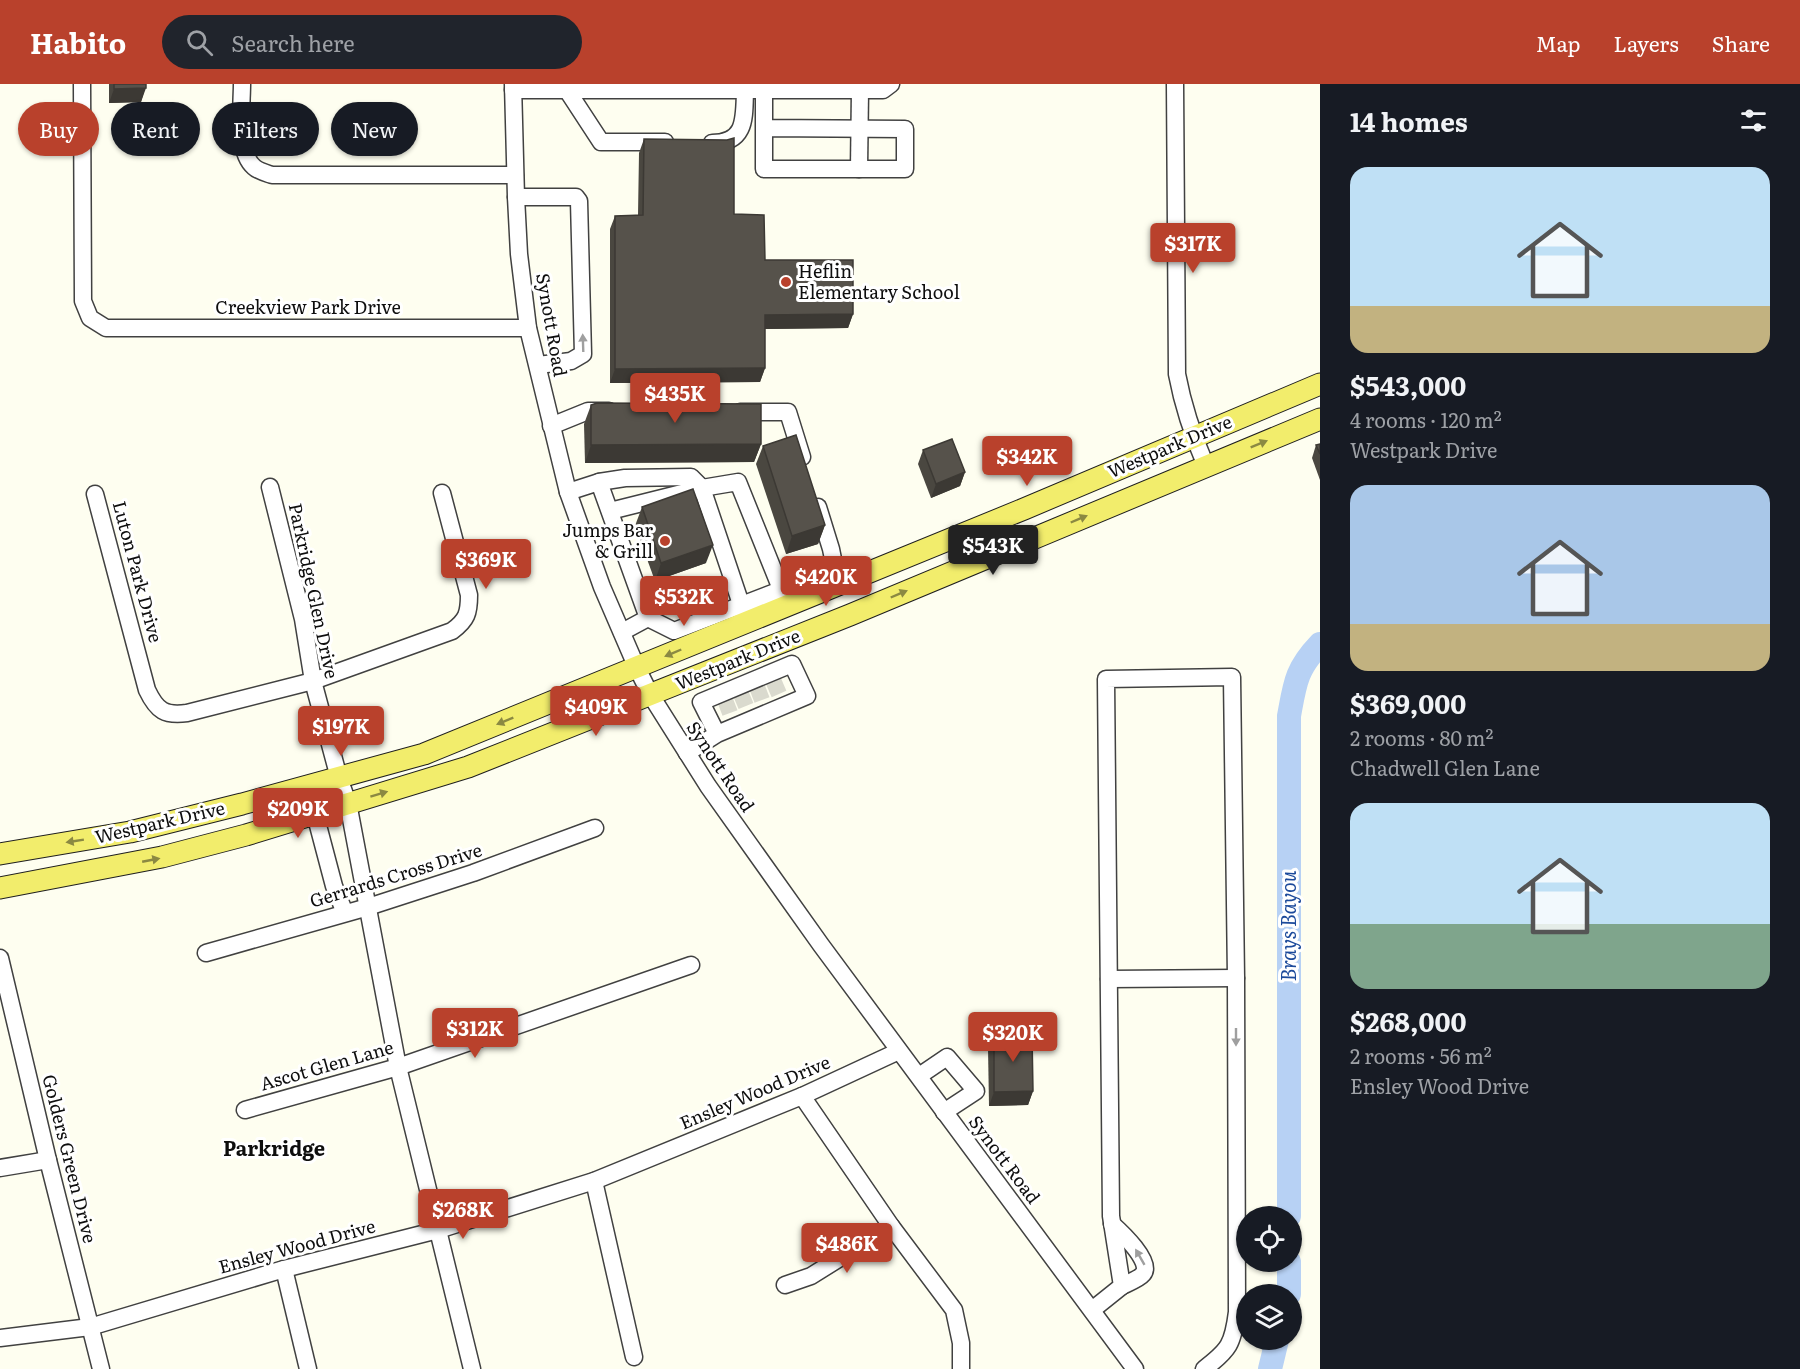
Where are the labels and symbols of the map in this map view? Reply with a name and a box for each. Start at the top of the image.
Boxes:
pin: $317K [1151,223,1235,274]
place label: Heflin Elementary School [798,257,960,305]
street label: Synott Road [530,271,575,379]
marker: Heflin Elementary School [779,275,793,289]
street label: Creekview Park Drive [215,293,401,320]
one-way arrow [578,334,588,353]
pin: $435K [633,373,717,424]
street label: Westpark Drive [1103,407,1236,484]
pin: $342K [985,436,1069,487]
one-way arrow [1251,439,1269,449]
street label: Luton Park Drive [107,498,170,645]
street label: Parkridge Glen Drive [283,500,346,681]
one-way arrow [1071,514,1089,524]
place label: Jumps Bar & Grill [562,516,653,564]
pin: $543K [951,525,1035,576]
marker: Jumps Bar & Grill [658,534,672,548]
pin: $369K [444,539,528,590]
pin: $420K [784,556,868,607]
pin: $532K [642,576,726,627]
one-way arrow [891,589,909,599]
street label: Westpark Drive [671,621,804,696]
one-way arrow [664,648,682,658]
pin: $409K [554,686,638,737]
pin: $197K [299,706,383,757]
street label: Synott Road [681,715,762,817]
one-way arrow [495,716,513,726]
pin: $209K [256,788,340,839]
one-way arrow [370,789,388,798]
street label: Westpark Drive [92,793,227,850]
street label: Gerrards Cross Drive [306,836,485,914]
one-way arrow [65,837,84,846]
one-way arrow [142,855,161,864]
water label: Brays Bayou [1272,870,1302,981]
pin: $312K [433,1008,517,1059]
pin: $320K [971,1012,1055,1063]
one-way arrow [1231,1027,1241,1046]
street label: Ascot Glen Lane [257,1033,396,1096]
street label: Ensley Wood Drive [675,1048,834,1136]
street label: Golders Green Drive [36,1071,104,1246]
street label: Synott Road [963,1109,1047,1209]
district label: Parkridge [223,1132,325,1162]
pin: $268K [421,1189,505,1240]
street label: Ensley Wood Drive [215,1212,378,1279]
pin: $486K [805,1223,889,1274]
one-way arrow [1135,1248,1145,1265]

